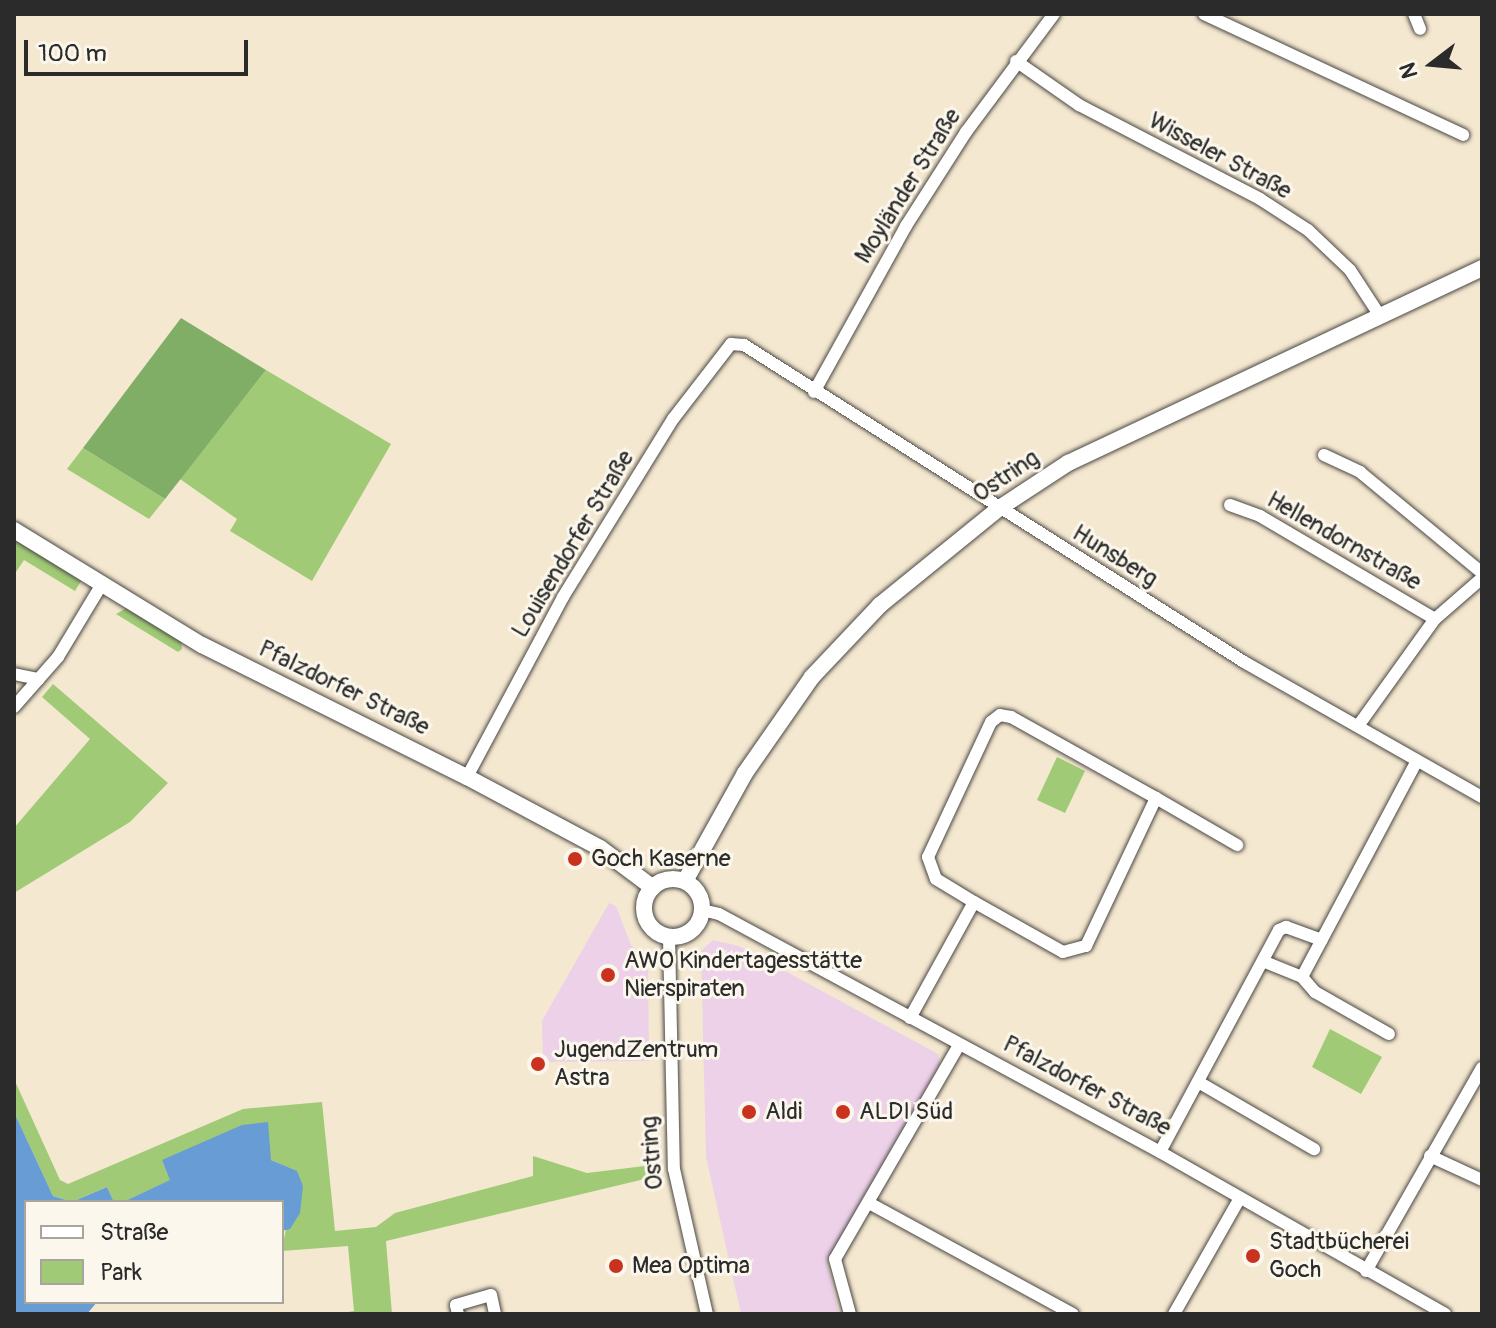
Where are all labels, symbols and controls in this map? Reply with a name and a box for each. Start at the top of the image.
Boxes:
scale bar [28,24,252,74]
north arrow [1392,24,1472,104]
text: 100 m [38,39,107,68]
text: N [1393,60,1424,82]
street label: Moyländer Straße [849,103,967,269]
street label: Wisseler Straße [1144,106,1296,206]
street label: Ostring [967,443,1045,509]
street label: Louisendorfer Straße [506,445,640,643]
street label: Hellendornstraße [1262,485,1426,597]
street label: Hunsberg [1067,519,1163,593]
street label: Pfalzdorfer Straße [254,634,434,742]
place label: Goch Kaserne [591,845,731,873]
marker: Goch Kaserne [566,850,584,868]
place label: AWO Kindertagesstätte Nierspiraten [624,947,862,1003]
marker: AWO Kindertagesstätte Nierspiraten [599,966,617,984]
street label: Pfalzdorfer Straße [998,1030,1176,1142]
place label: JugendZentrum Astra [554,1036,718,1092]
marker: JugendZentrum Astra [529,1055,547,1073]
place label: Aldi [765,1098,802,1126]
place label: ALDI Süd [859,1098,953,1126]
marker: Aldi [740,1103,758,1121]
marker: ALDI Süd [834,1103,852,1121]
street label: Ostring [634,1115,670,1191]
legend [24,1200,284,1304]
text: Straße [100,1218,168,1247]
place label: Stadtbücherei Goch [1269,1228,1409,1284]
marker: Stadtbücherei Goch [1244,1247,1262,1265]
place label: Mea Optima [632,1252,750,1280]
marker: Mea Optima [607,1257,625,1275]
text: Park [100,1258,142,1287]

